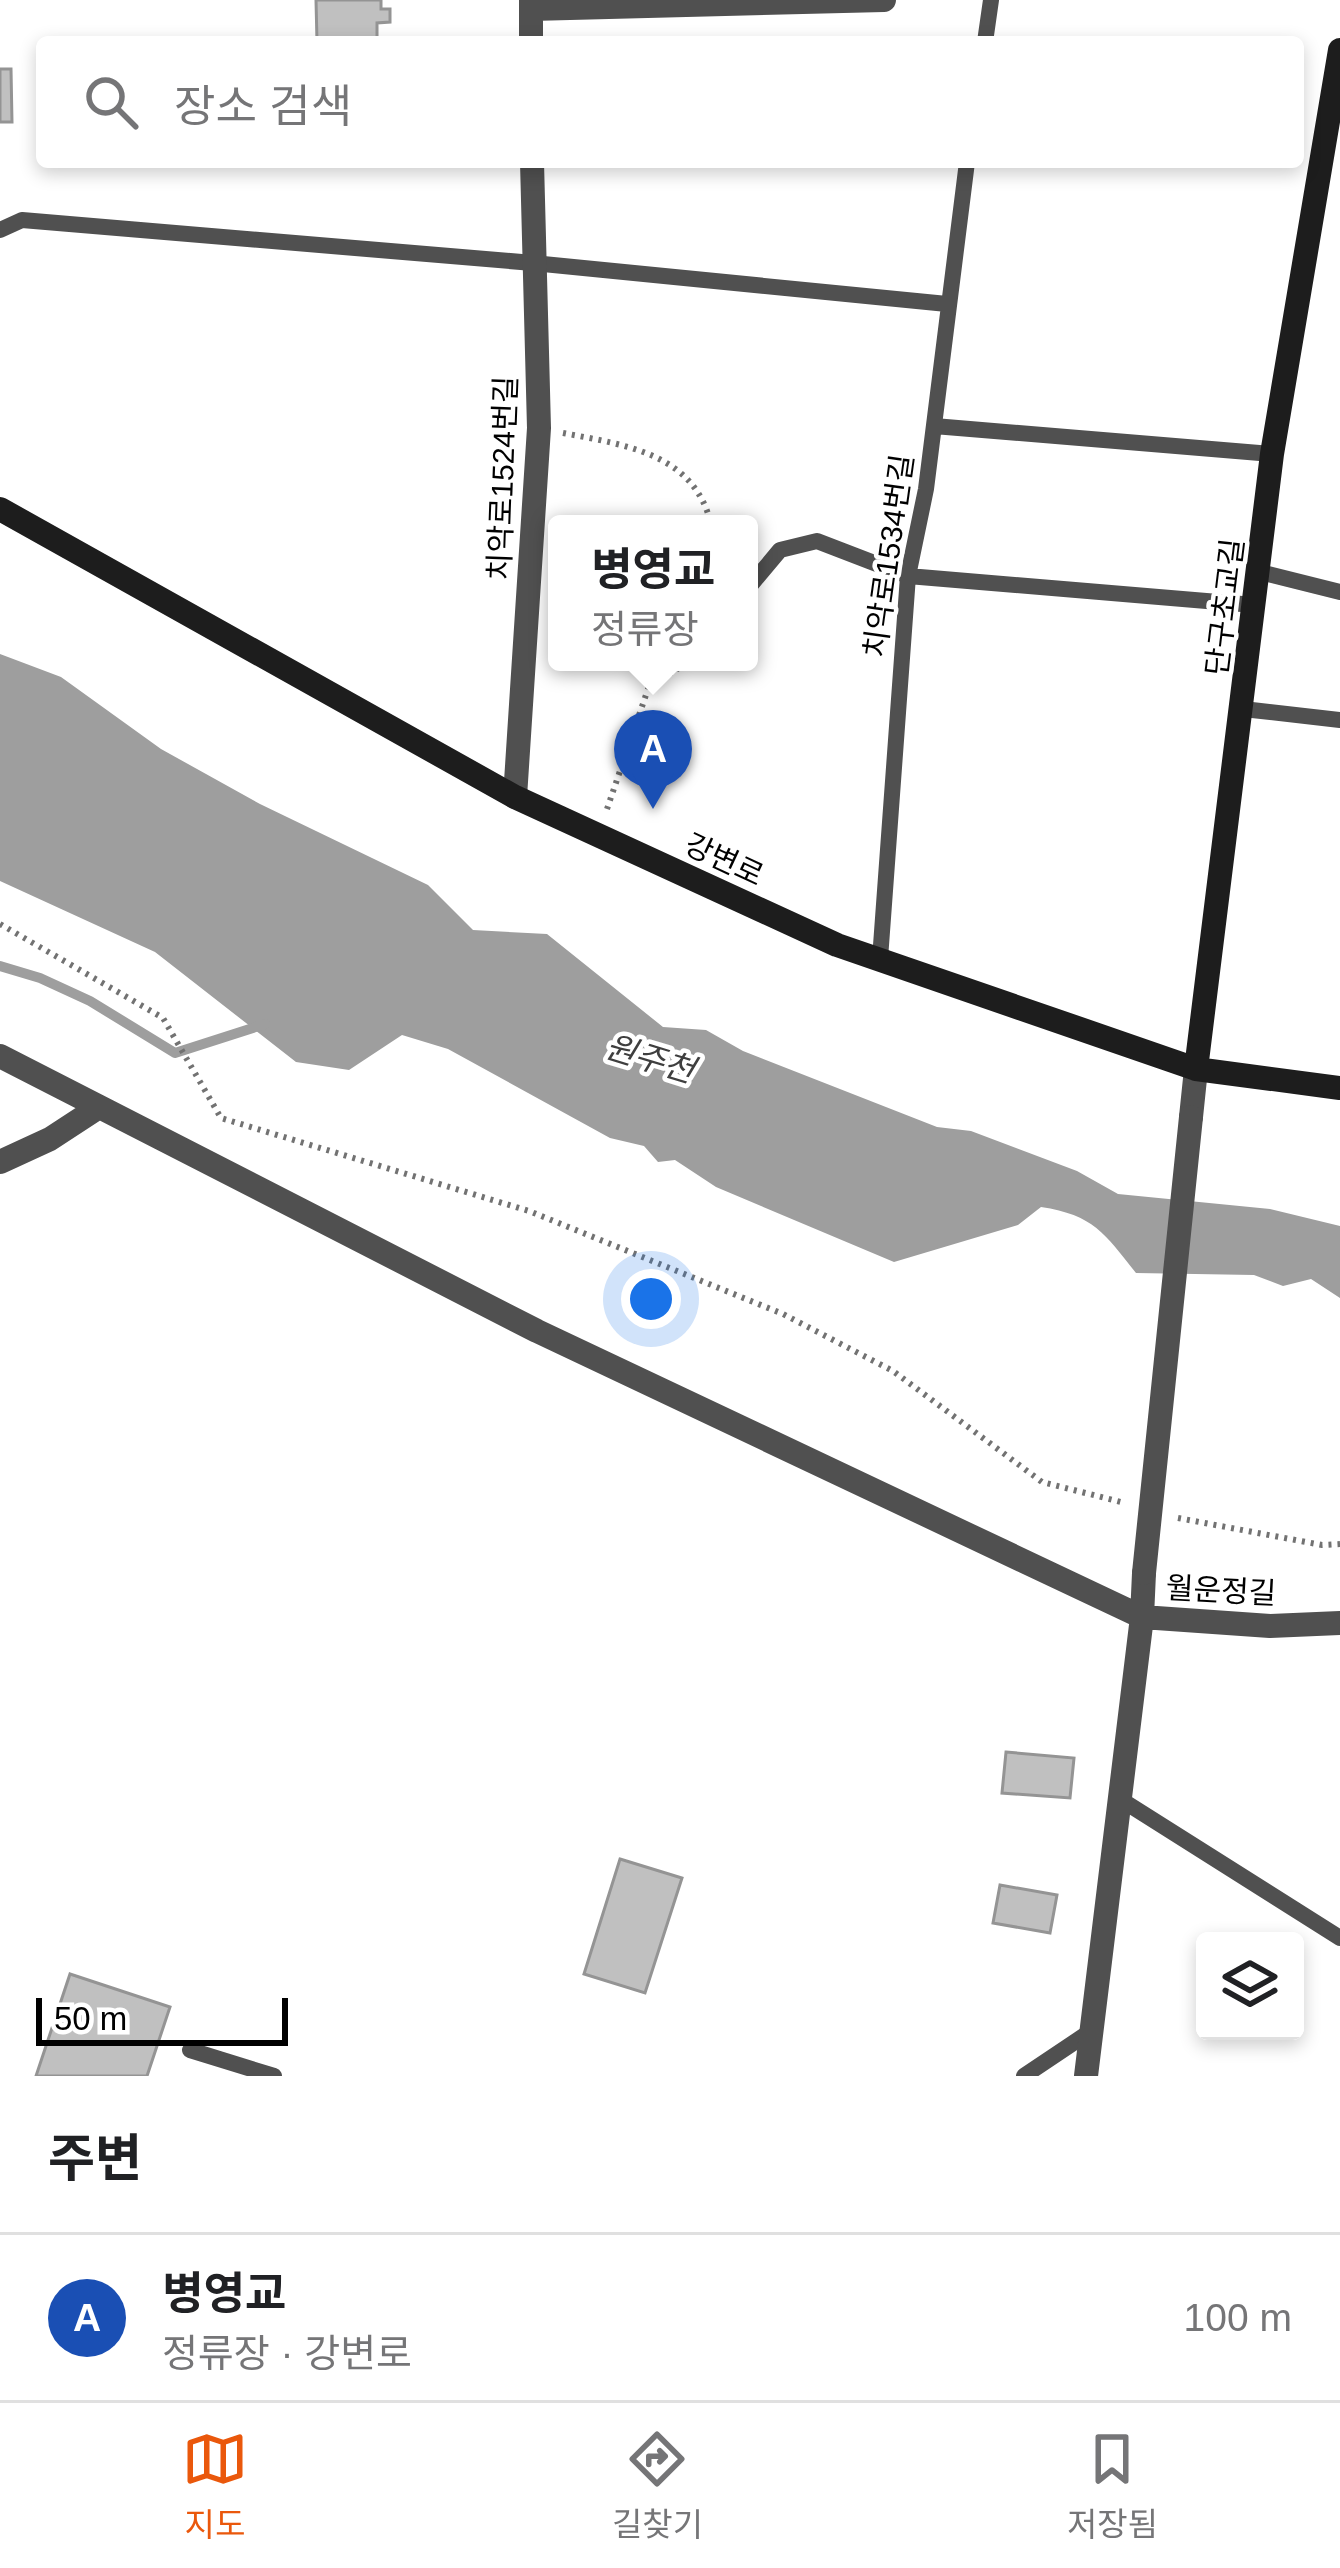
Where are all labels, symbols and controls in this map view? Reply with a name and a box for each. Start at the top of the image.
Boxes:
search box [36,36,1304,168]
icon: search [78,69,144,135]
text: 장소 검색 [174,81,352,132]
street label: 치악로1524번길 [482,375,523,581]
street label: 치악로1534번길 [858,452,919,660]
popup [548,515,758,671]
street label: 단구초교길 [1200,536,1249,677]
text: 병영교 [591,544,715,595]
text: 정류장 [591,608,699,651]
pin: A [614,710,692,809]
street label: 강변로 [680,827,769,892]
water label: 원주천 [601,1027,702,1091]
your location [621,1269,681,1329]
street label: 월운정길 [1165,1571,1277,1610]
map controls [1196,1932,1304,2040]
button: layers [1196,1932,1304,2040]
scale bar [36,1992,288,2045]
text: 50 m [54,2000,127,2037]
text: 주변 [48,2130,142,2187]
text: 병영교 [162,2268,286,2319]
text: A [73,2296,101,2339]
text: 100 m [1184,2296,1292,2339]
text: 정류장 · 강변로 [162,2332,412,2375]
tab: 지도 [182,2426,248,2546]
tab: 길찾기 [612,2426,703,2546]
tab: 저장됨 [1067,2426,1158,2546]

